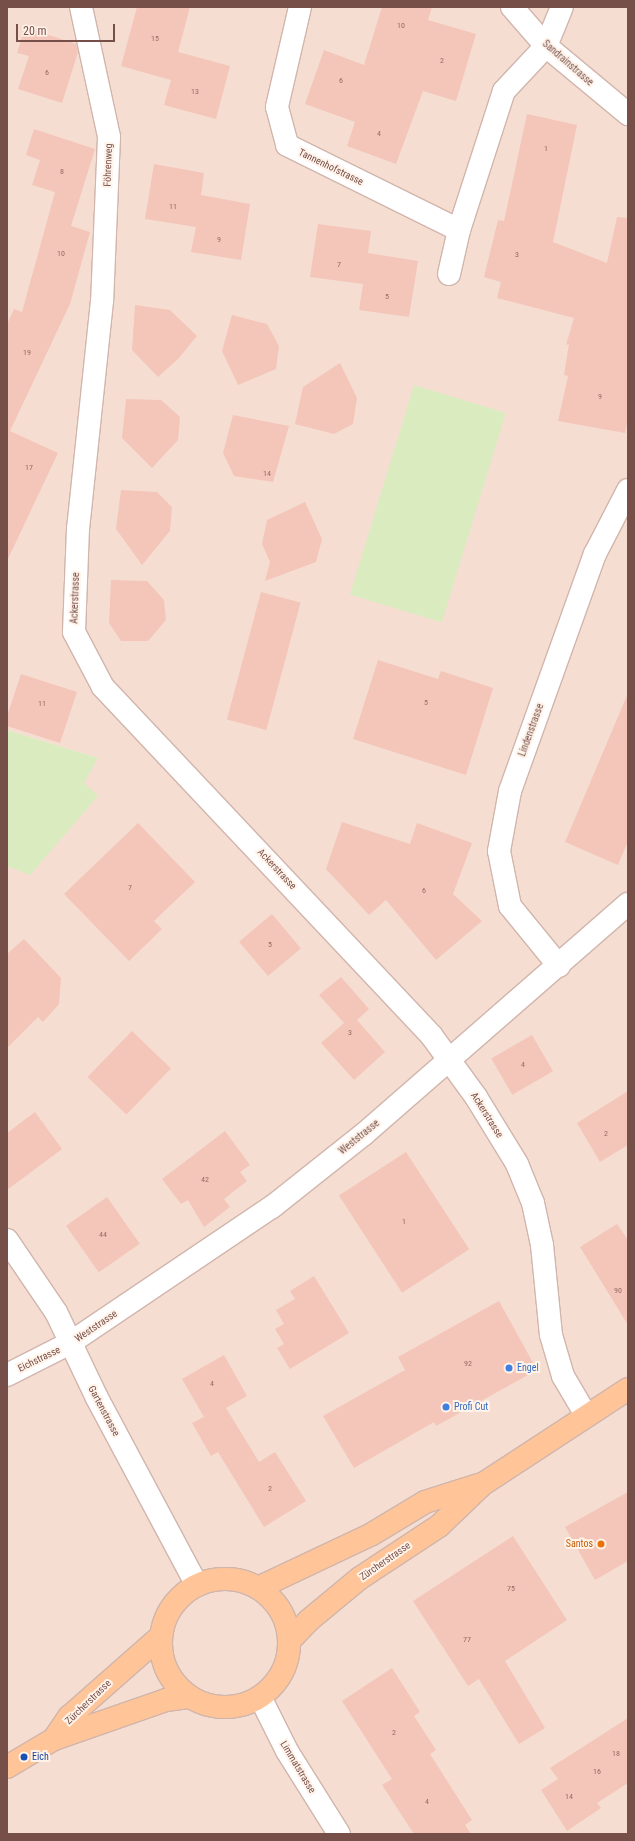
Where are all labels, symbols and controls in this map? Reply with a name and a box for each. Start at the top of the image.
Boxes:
scale bar [18,16,117,42]
house number: 10 [397,21,405,31]
text: 20 m [23,24,47,38]
house number: 15 [151,34,159,44]
street label: Sandrainstrasse [540,38,596,88]
house number: 2 [440,56,444,66]
house number: 6 [45,68,49,78]
house number: 6 [339,76,343,86]
house number: 13 [191,87,199,97]
house number: 4 [377,129,381,139]
street label: Föhrenweg [101,143,115,187]
house number: 1 [544,144,548,154]
street label: Tannenhofstrasse [297,146,365,188]
house number: 8 [60,167,64,177]
house number: 11 [169,202,177,212]
house number: 9 [217,235,221,245]
house number: 10 [57,249,65,259]
house number: 3 [515,250,519,260]
house number: 7 [337,260,341,270]
house number: 5 [385,292,389,302]
house number: 19 [23,348,31,358]
house number: 9 [598,392,602,402]
house number: 17 [25,463,33,473]
house number: 14 [263,469,271,479]
street label: Ackerstrasse [68,572,82,624]
house number: 5 [424,698,428,708]
house number: 11 [38,699,46,709]
street label: Lindenstrasse [516,702,546,758]
street label: Ackerstrasse [255,846,299,892]
house number: 7 [128,883,132,893]
house number: 6 [422,886,426,896]
house number: 5 [268,940,272,950]
house number: 3 [348,1028,352,1038]
house number: 4 [521,1060,525,1070]
street label: Ackerstrasse [468,1090,506,1140]
street label: Weststrasse [336,1117,382,1157]
house number: 2 [604,1129,608,1139]
house number: 42 [201,1175,209,1185]
house number: 1 [402,1217,406,1227]
house number: 44 [99,1230,107,1240]
house number: 90 [614,1286,622,1296]
street label: Weststrasse [72,1307,120,1345]
street label: Eichstrasse [16,1344,62,1374]
house number: 92 [464,1359,472,1369]
place label: Engel [517,1362,539,1374]
marker: Engel [504,1363,514,1373]
house number: 4 [210,1379,214,1389]
street label: Gartenstrasse [86,1384,122,1438]
place label: Profi Cut [454,1401,488,1413]
marker: Profi Cut [441,1402,451,1412]
house number: 2 [268,1484,272,1494]
place label: Santos [566,1538,593,1550]
street label: Zürcherstrasse [357,1539,413,1583]
marker: Santos [596,1539,606,1549]
house number: 75 [507,1584,515,1594]
house number: 77 [463,1635,471,1645]
street label: Zürcherstrasse [63,1677,113,1727]
house number: 2 [392,1728,396,1738]
street label: Limmatstrasse [278,1739,318,1795]
house number: 18 [612,1749,620,1759]
place label: Eich [32,1751,49,1763]
marker: Eich [19,1752,29,1762]
house number: 16 [593,1767,601,1777]
house number: 14 [565,1792,573,1802]
house number: 4 [425,1797,429,1807]

